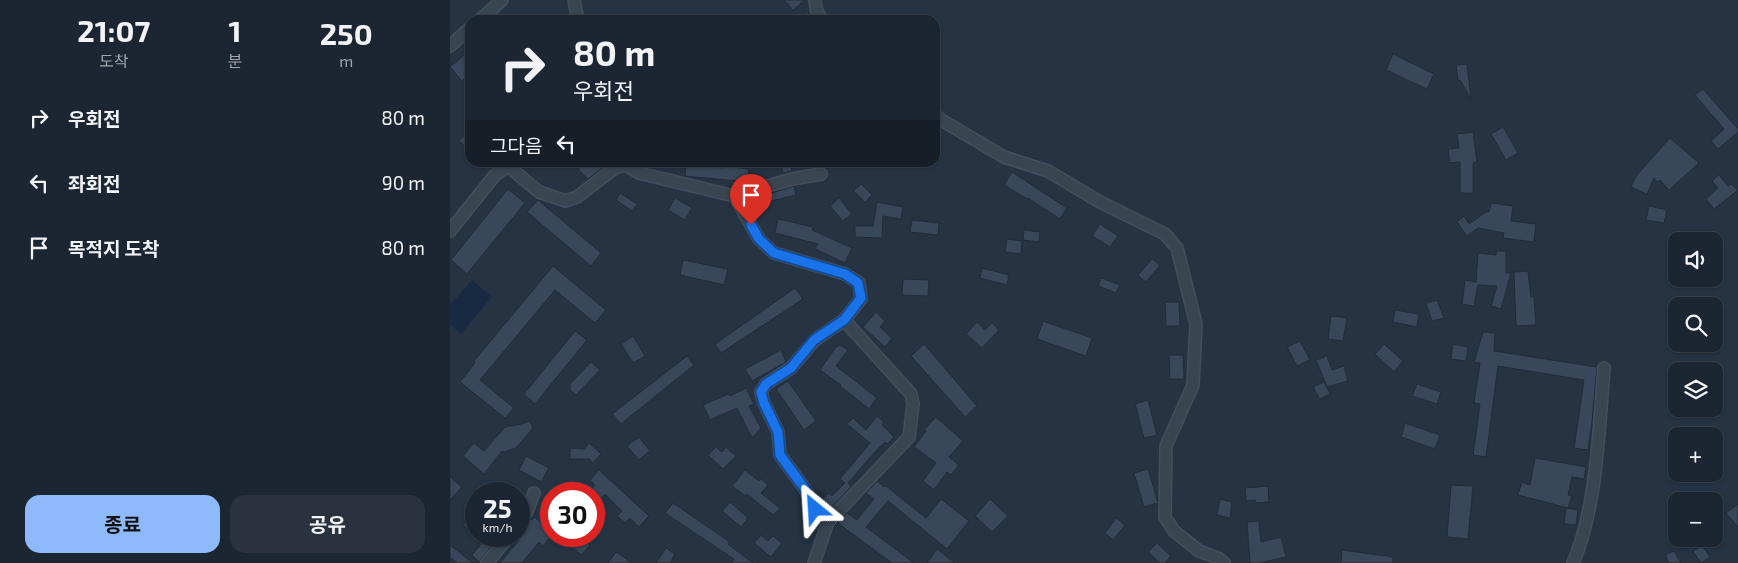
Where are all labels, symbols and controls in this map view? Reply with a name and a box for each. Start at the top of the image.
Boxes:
text: 21:07 [77,12,150,48]
text: 1 [228,12,241,48]
text: 250 [320,15,373,51]
text: 80 m [573,31,655,73]
icon: right [490,35,555,100]
text: 도착 [99,51,129,70]
text: 분 [228,51,242,70]
text: m [339,51,353,70]
text: 우회전 [573,77,634,103]
icon: right [25,104,53,132]
text: 80 m [381,106,425,129]
text: 우회전 [68,107,120,130]
icon: left [552,130,580,158]
text: 그다음 [490,134,542,157]
icon: left [25,169,53,197]
text: 90 m [382,171,425,194]
text: 좌회전 [68,172,120,195]
pin [730,174,772,225]
icon: arrive [737,181,765,209]
map controls [1668,232,1723,547]
button: sound [1668,232,1723,287]
icon: arrive [25,234,53,262]
text: 80 m [381,236,425,259]
text: 목적지 도착 [68,237,160,260]
button: search [1668,297,1723,352]
button: layers [1668,362,1723,417]
button: + [1668,427,1723,482]
speed limit sign: 30 [540,482,605,547]
position arrow [788,482,840,534]
button: − [1668,492,1723,547]
text: 25 [483,493,512,523]
button: 종료 [25,495,220,553]
button: 공유 [230,495,425,553]
text: km/h [483,520,512,534]

